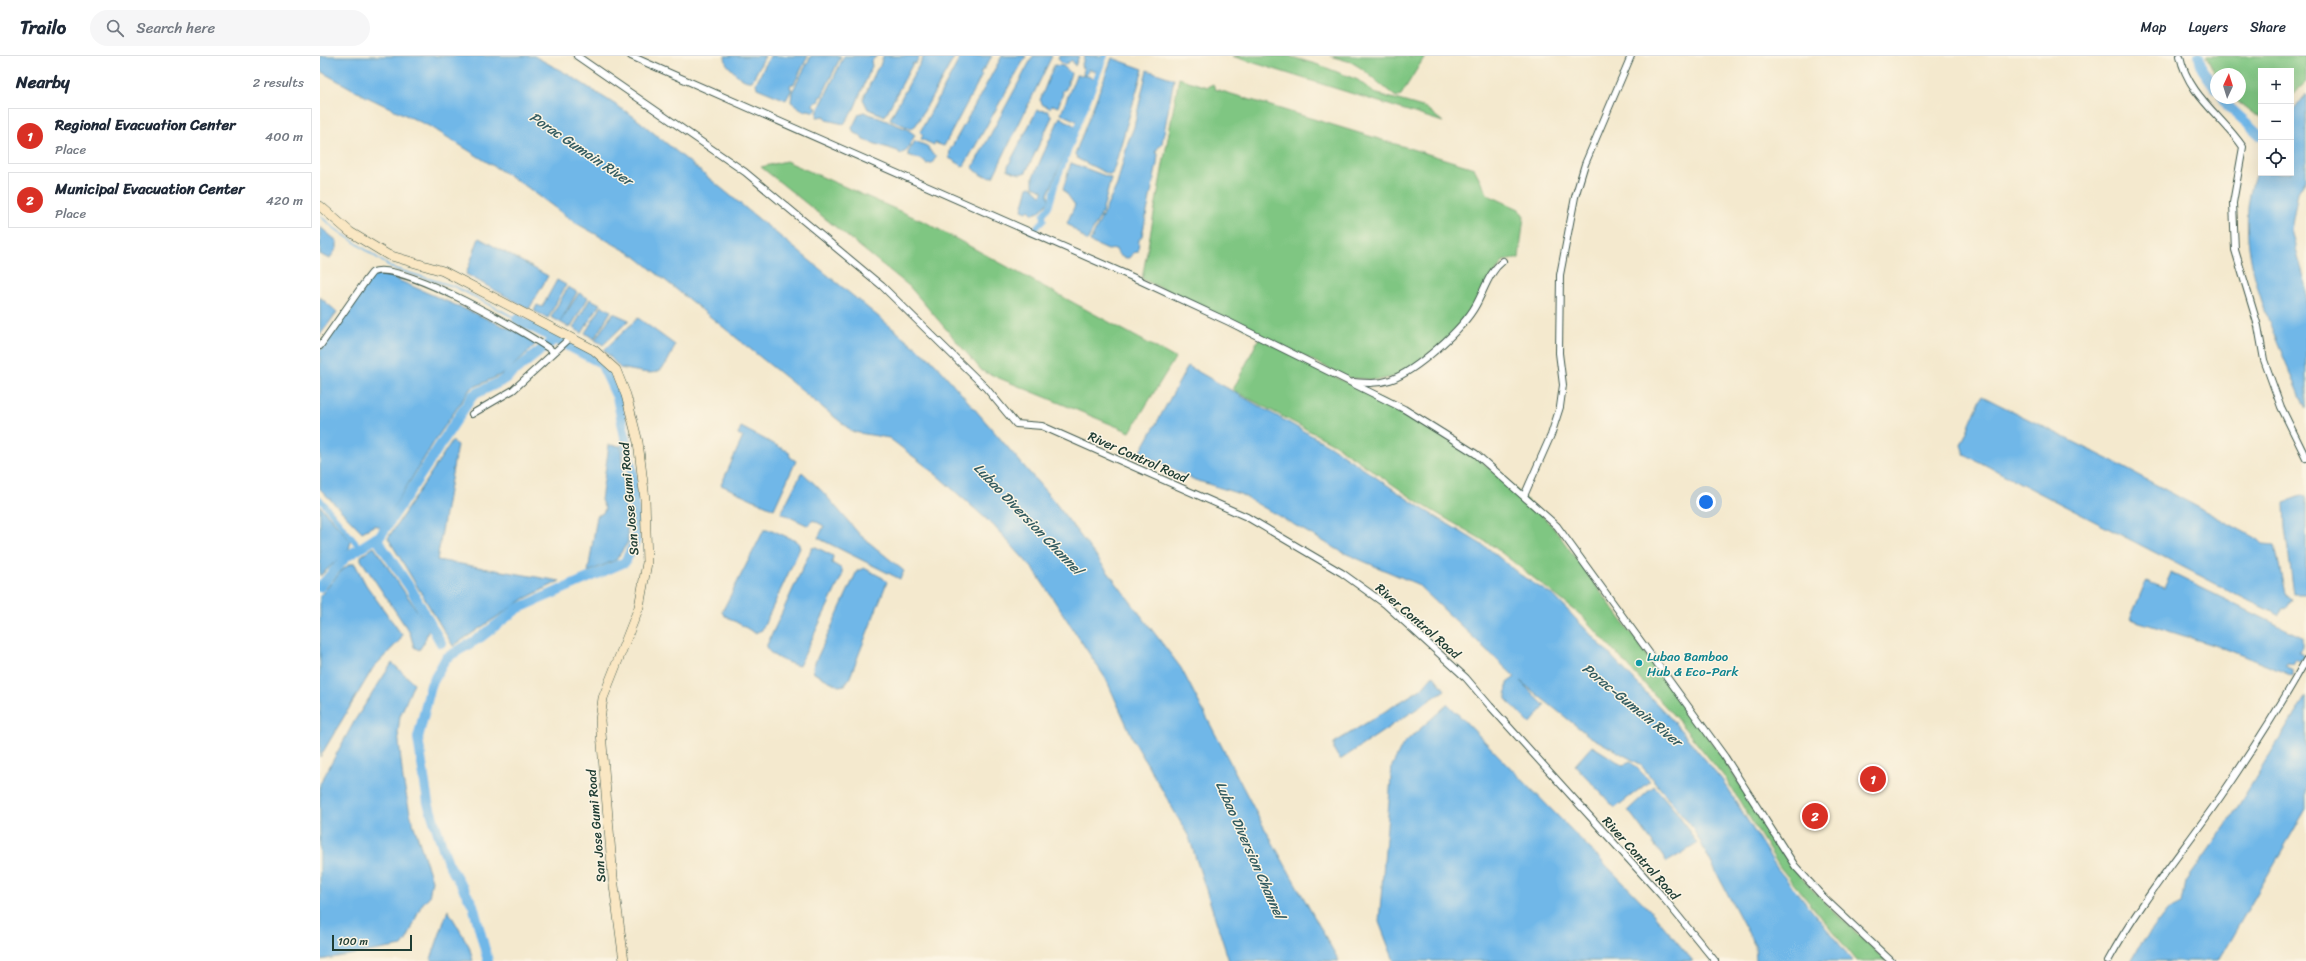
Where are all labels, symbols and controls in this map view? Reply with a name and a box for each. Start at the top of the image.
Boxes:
search box [90,10,370,46]
text: Trailo [20,11,66,44]
text: Search here [136,15,215,41]
text: Map [2141,15,2166,40]
text: Layers [2188,15,2228,40]
text: Share [2250,15,2286,40]
icon: search [104,17,126,39]
text: Nearby [16,67,70,97]
north arrow [2210,68,2246,104]
map controls [2258,68,2294,176]
button: + [2258,68,2294,104]
text: 2 results [253,71,304,94]
button: − [2258,104,2294,140]
water label: Porac Gumain River [524,105,640,194]
text: Regional Evacuation Center [55,112,235,138]
text: 1 [27,125,33,148]
text: 400 m [265,125,303,148]
text: Place [55,138,86,161]
button: locate [2258,140,2294,176]
text: Municipal Evacuation Center [55,176,244,202]
text: 2 [26,189,34,212]
text: 420 m [266,189,303,212]
text: Place [55,202,86,225]
street label: River Control Road [1084,425,1193,490]
street label: San Jose Gumi Road [613,441,645,556]
water label: Lubao Diversion Channel [967,457,1091,583]
your location [1696,492,1716,512]
street label: River Control Road [1370,577,1467,666]
place label: Lubao Bamboo Hub & Eco-Park [1647,645,1738,683]
water label: Porac-Gumain River [1576,657,1689,755]
marker: Lubao Bamboo Hub & Eco-Park [1634,658,1644,668]
pin: 1 [1860,764,1886,794]
street label: San Jose Gumi Road [580,768,612,883]
water label: Lubao Diversion Channel [1208,777,1293,926]
pin: 2 [1802,801,1828,831]
street label: River Control Road [1597,811,1686,906]
text: 100 m [338,932,368,951]
scale bar [332,933,412,952]

